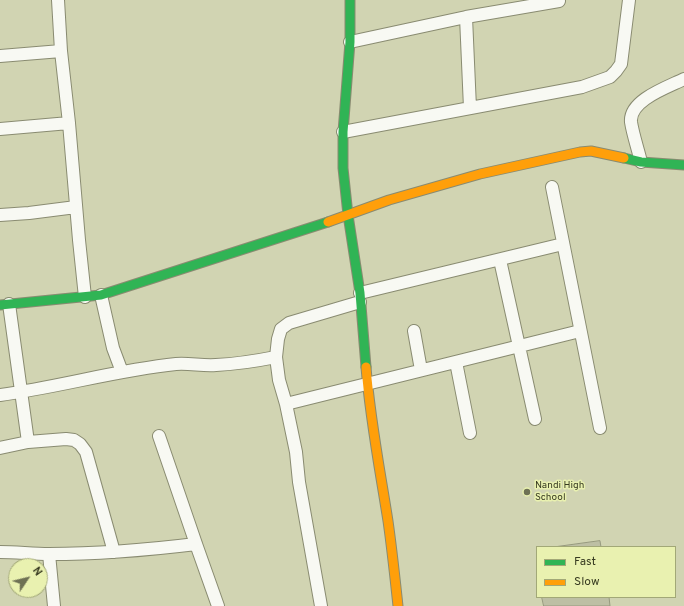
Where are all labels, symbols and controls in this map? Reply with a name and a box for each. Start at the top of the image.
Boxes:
place label: Nandi High School [535,480,584,504]
marker: Nandi High School [522,487,532,497]
legend [536,546,676,598]
text: Fast [574,554,596,570]
north arrow [8,558,48,598]
text: N [29,564,45,579]
text: Slow [574,574,600,590]

